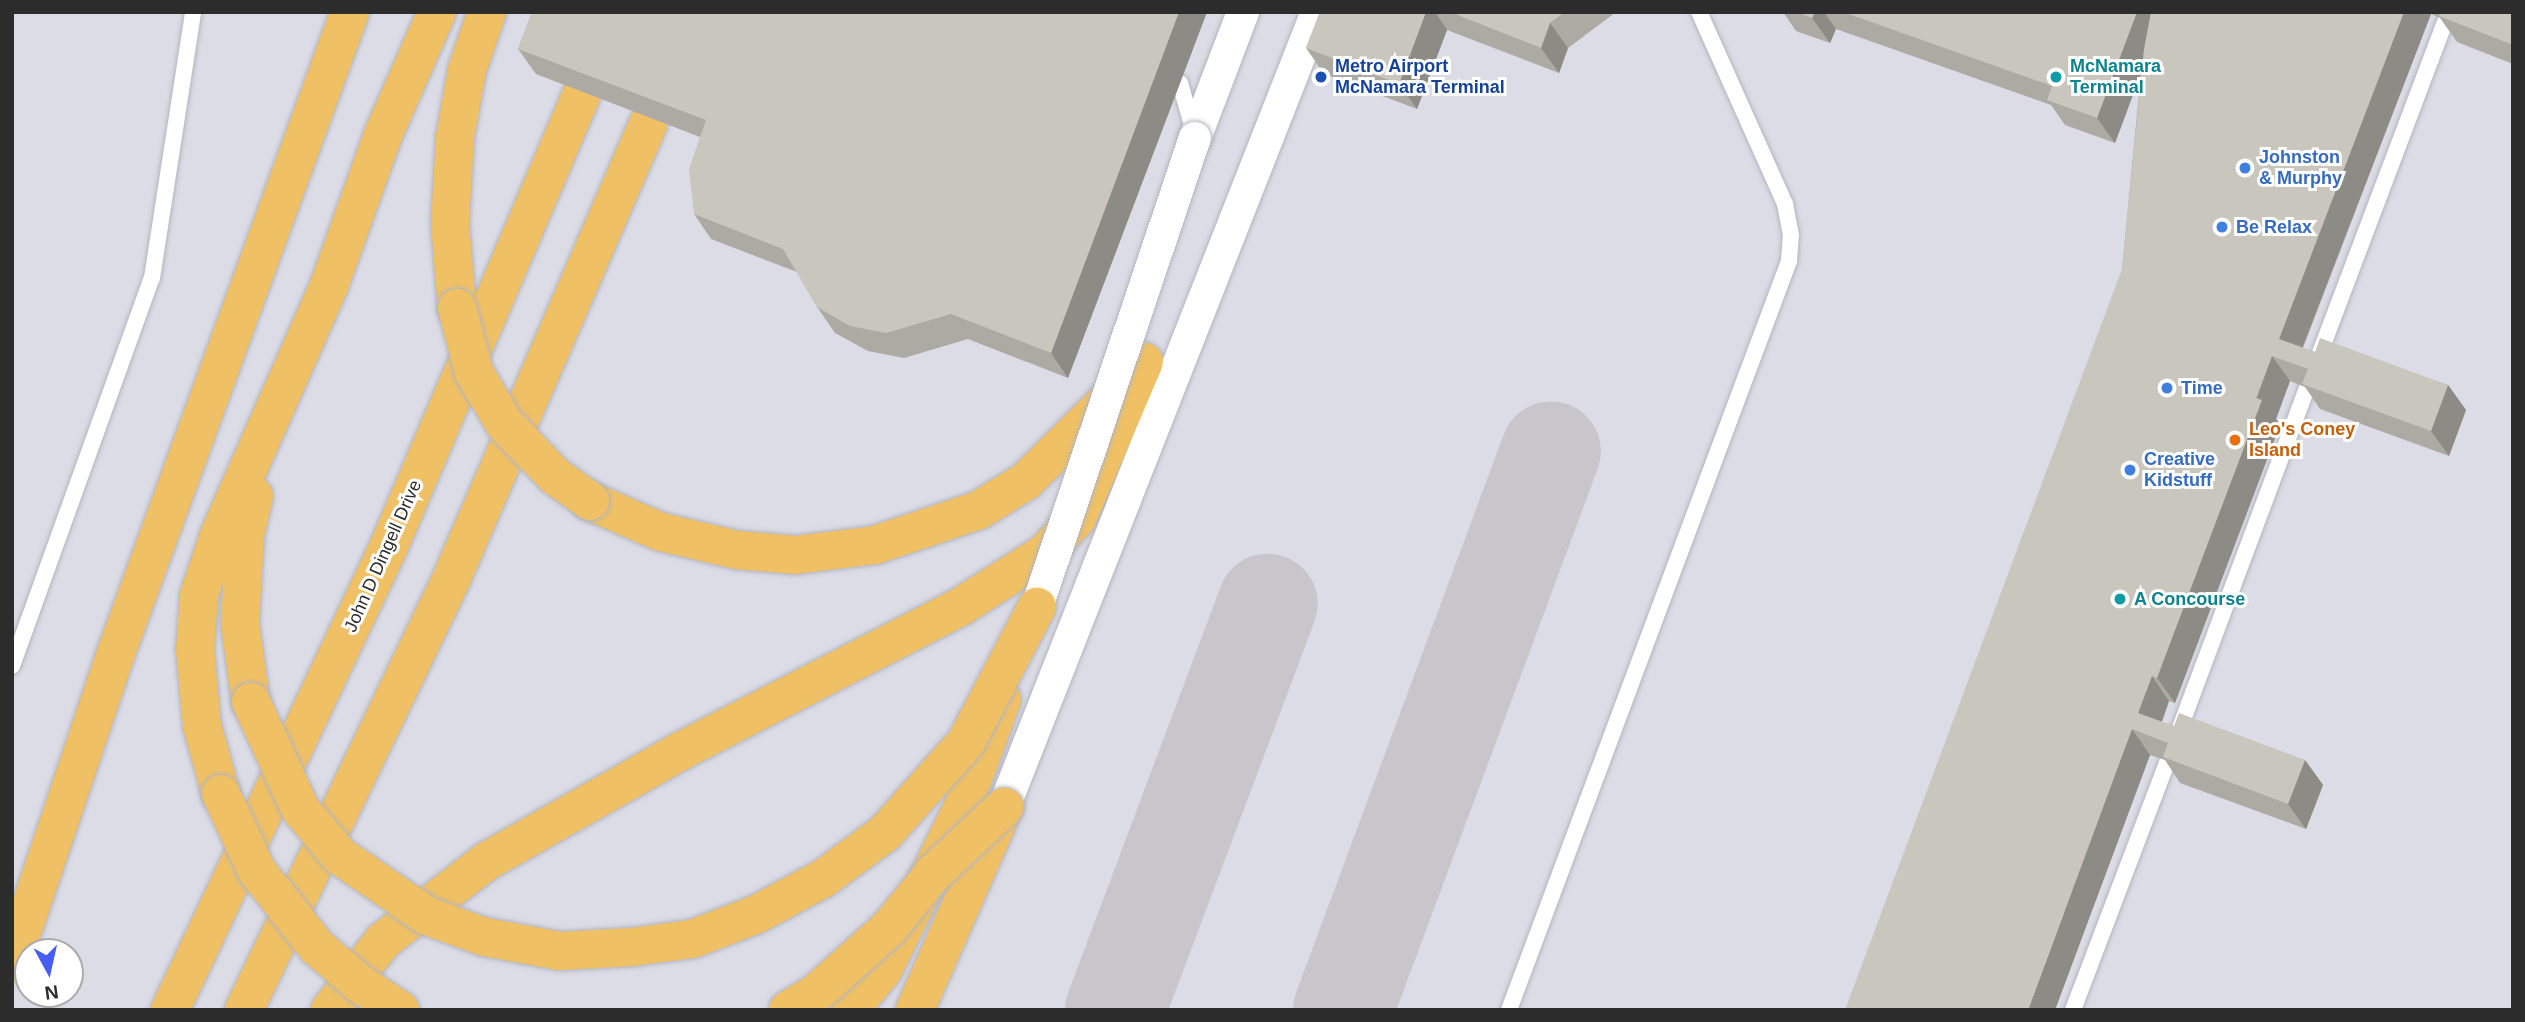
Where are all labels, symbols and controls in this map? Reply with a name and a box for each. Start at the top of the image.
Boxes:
place label: Metro Airport McNamara Terminal [1335,56,1505,98]
place label: McNamara Terminal [2070,56,2161,98]
marker: Metro Airport McNamara Terminal [1313,69,1329,85]
marker: McNamara Terminal [2048,69,2064,85]
place label: Johnston & Murphy [2259,147,2342,190]
marker: Johnston & Murphy [2237,160,2253,176]
place label: Be Relax [2236,216,2312,238]
marker: Be Relax [2214,219,2230,235]
place label: Time [2181,377,2223,399]
marker: Time [2159,380,2175,396]
place label: Leo's Coney Island [2249,419,2355,462]
marker: Leo's Coney Island [2227,432,2243,448]
place label: Creative Kidstuff [2144,449,2215,491]
marker: Creative Kidstuff [2122,462,2138,478]
street label: John D Dingell Drive [340,477,426,635]
place label: A Concourse [2134,588,2246,610]
marker: A Concourse [2112,591,2128,607]
north arrow [14,938,84,1008]
text: N [43,981,60,1004]

